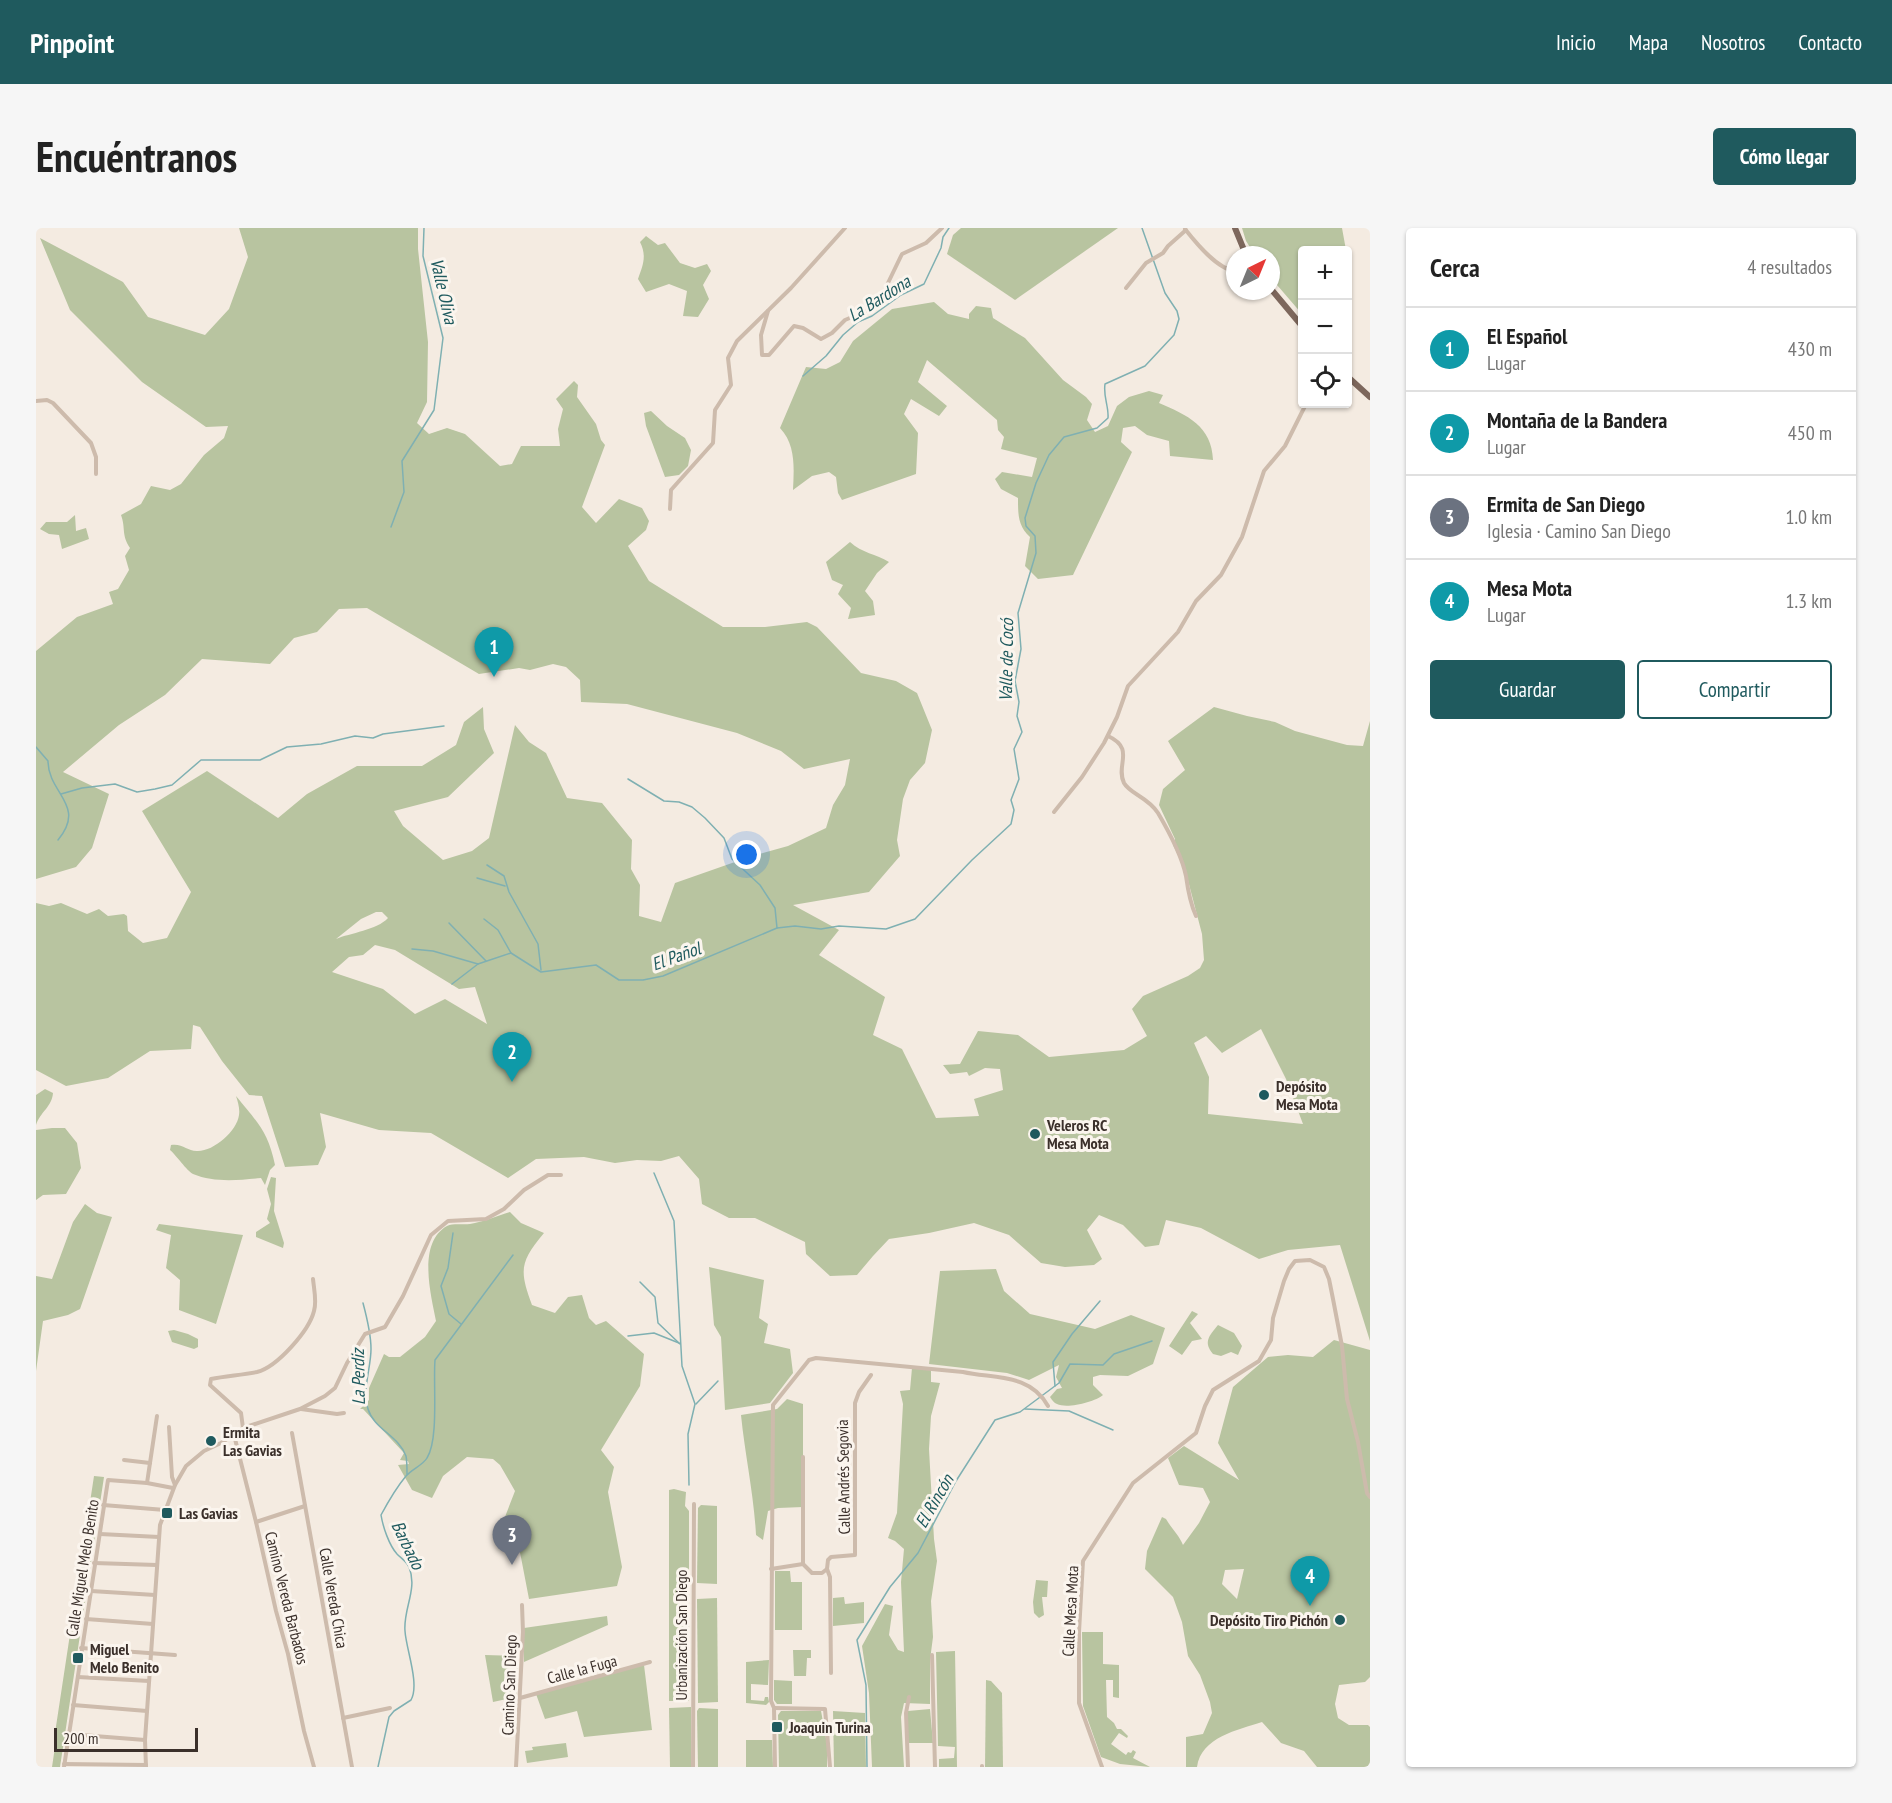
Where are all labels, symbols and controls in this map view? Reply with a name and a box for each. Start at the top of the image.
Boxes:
text: Pinpoint [30,24,114,61]
text: Inicio [1556,29,1596,56]
text: Mapa [1629,29,1668,56]
text: Nosotros [1701,29,1765,56]
text: Contacto [1798,29,1862,56]
button: Cómo llegar [1713,128,1856,185]
text: Encuéntranos [36,129,237,184]
north arrow [1226,246,1280,300]
map controls [1298,246,1352,408]
button: + [1298,246,1352,300]
text: Cerca [1430,251,1480,284]
text: 4 resultados [1747,254,1832,280]
water label: Valle Oliva [425,256,463,327]
water label: La Bardona [843,269,915,326]
button: − [1298,300,1352,354]
text: El Español [1487,322,1567,350]
text: 1 [1445,336,1454,362]
text: 430 m [1788,336,1832,362]
text: Lugar [1487,350,1526,376]
button: locate [1298,354,1352,408]
text: Montaña de la Bandera [1487,406,1667,434]
text: 2 [1445,420,1454,446]
text: 450 m [1788,420,1832,446]
text: Lugar [1487,434,1526,460]
text: Ermita de San Diego [1487,490,1645,518]
text: 3 [1445,504,1454,530]
text: 1.0 km [1785,504,1832,530]
text: Iglesia · Camino San Diego [1487,518,1671,544]
text: Mesa Mota [1487,574,1572,602]
text: 4 [1445,588,1454,614]
text: 1.3 km [1785,588,1832,614]
text: Lugar [1487,602,1526,628]
water label: Valle de Cocó [994,617,1018,702]
pin: 1 [474,628,514,677]
button: Guardar [1430,660,1625,719]
button: Compartir [1637,660,1832,719]
your location [732,840,761,869]
water label: El Pañol [648,936,705,975]
pin: 2 [492,1032,532,1082]
place label: Depósito Mesa Mota [1276,1076,1338,1114]
marker: Depósito Mesa Mota [1257,1088,1271,1102]
place label: Veleros RC Mesa Mota [1046,1115,1109,1153]
marker: Veleros RC Mesa Mota [1028,1127,1042,1141]
water label: La Perdiz [346,1346,370,1405]
street label: Calle Andrés Segovia [832,1419,854,1535]
place label: Ermita Las Gavias [223,1422,282,1460]
marker: Ermita Las Gavias [204,1434,218,1448]
water label: El Rincón [910,1469,959,1532]
street label: Calle Miguel Melo Benito [61,1498,103,1638]
place label: Las Gavias [179,1503,238,1523]
marker: Las Gavias [160,1506,174,1520]
pin: 3 [492,1516,532,1565]
water label: Barbado [386,1517,430,1574]
street label: Camino Vereda Barbados [261,1529,313,1667]
street label: Calle Vereda Chica [315,1546,353,1650]
pin: 4 [1290,1556,1330,1606]
street label: Calle Mesa Mota [1058,1565,1082,1657]
street label: Urbanización San Diego [671,1569,691,1701]
place label: Depósito Tiro Pichón [1210,1610,1328,1630]
marker: Depósito Tiro Pichón [1333,1613,1347,1627]
street label: Camino San Diego [497,1634,521,1736]
place label: Miguel Melo Benito [90,1639,159,1677]
street label: Calle la Fuga [545,1650,619,1688]
marker: Miguel Melo Benito [71,1651,85,1665]
place label: Joaquin Turina [788,1717,871,1737]
marker: Joaquin Turina [770,1720,784,1734]
scale bar [54,1725,198,1752]
text: 200 m [63,1728,98,1748]

